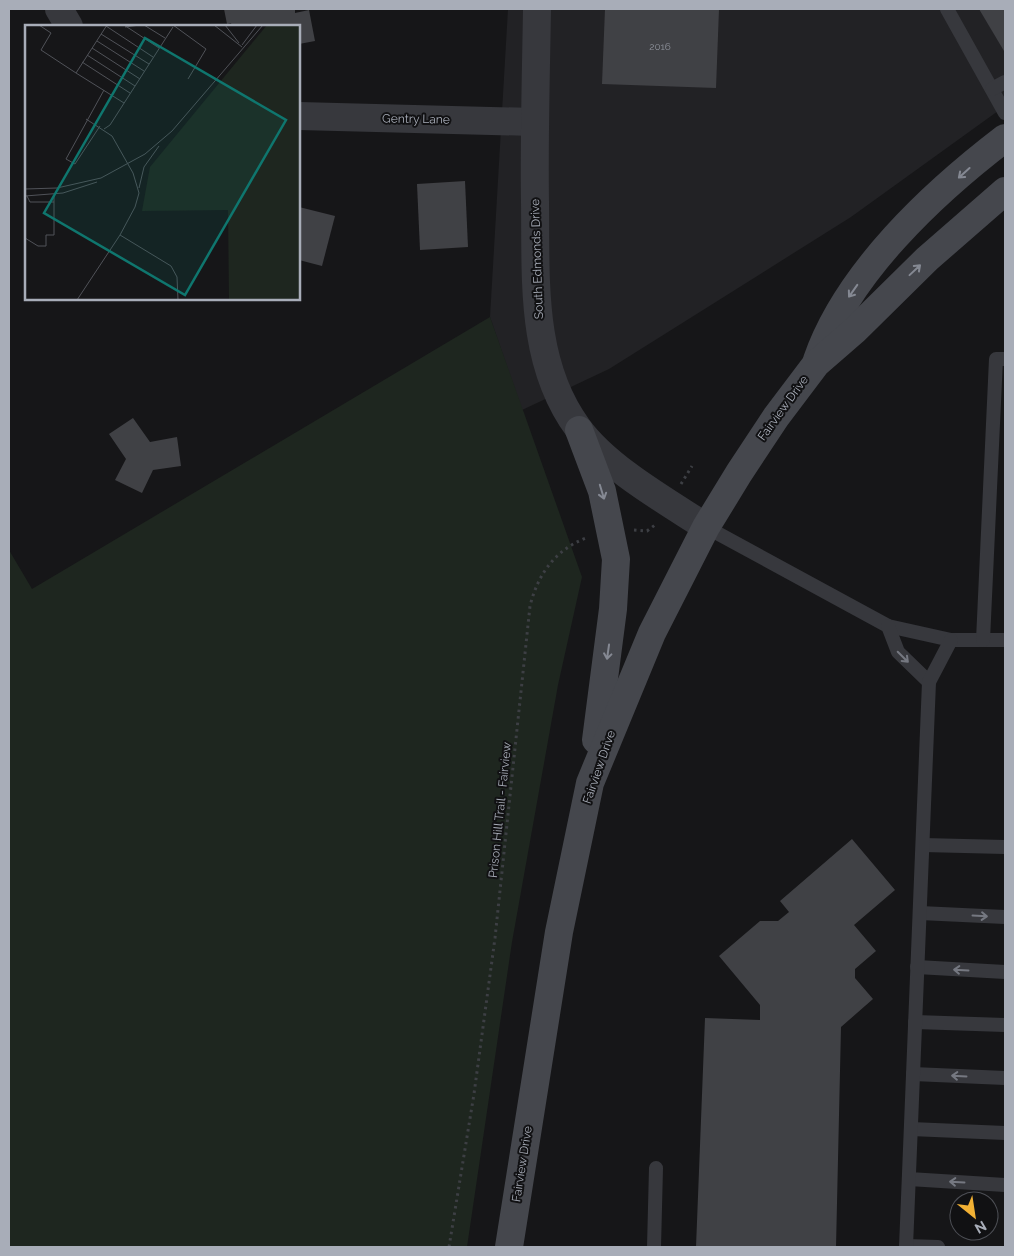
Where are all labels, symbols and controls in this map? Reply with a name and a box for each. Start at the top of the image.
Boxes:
inset map [25,25,300,300]
house number: 2016 [649,41,671,52]
street label: Gentry Lane [382,111,450,127]
one-way arrow [957,167,970,179]
street label: South Edmonds Drive [528,199,546,319]
one-way arrow [908,264,921,276]
one-way arrow [848,284,858,298]
street label: Fairview Drive [755,373,811,443]
one-way arrow [597,483,607,499]
one-way arrow [603,644,613,660]
one-way arrow [897,651,909,664]
street label: Fairview Drive [580,728,618,806]
street label: Prison Hill Trail - Fairview [486,741,514,879]
one-way arrow [972,912,988,921]
one-way arrow [954,965,970,974]
one-way arrow [951,1072,967,1081]
street label: Fairview Drive [509,1125,535,1203]
one-way arrow [949,1177,965,1186]
north arrow [949,1191,999,1241]
text: N [972,1218,989,1237]

